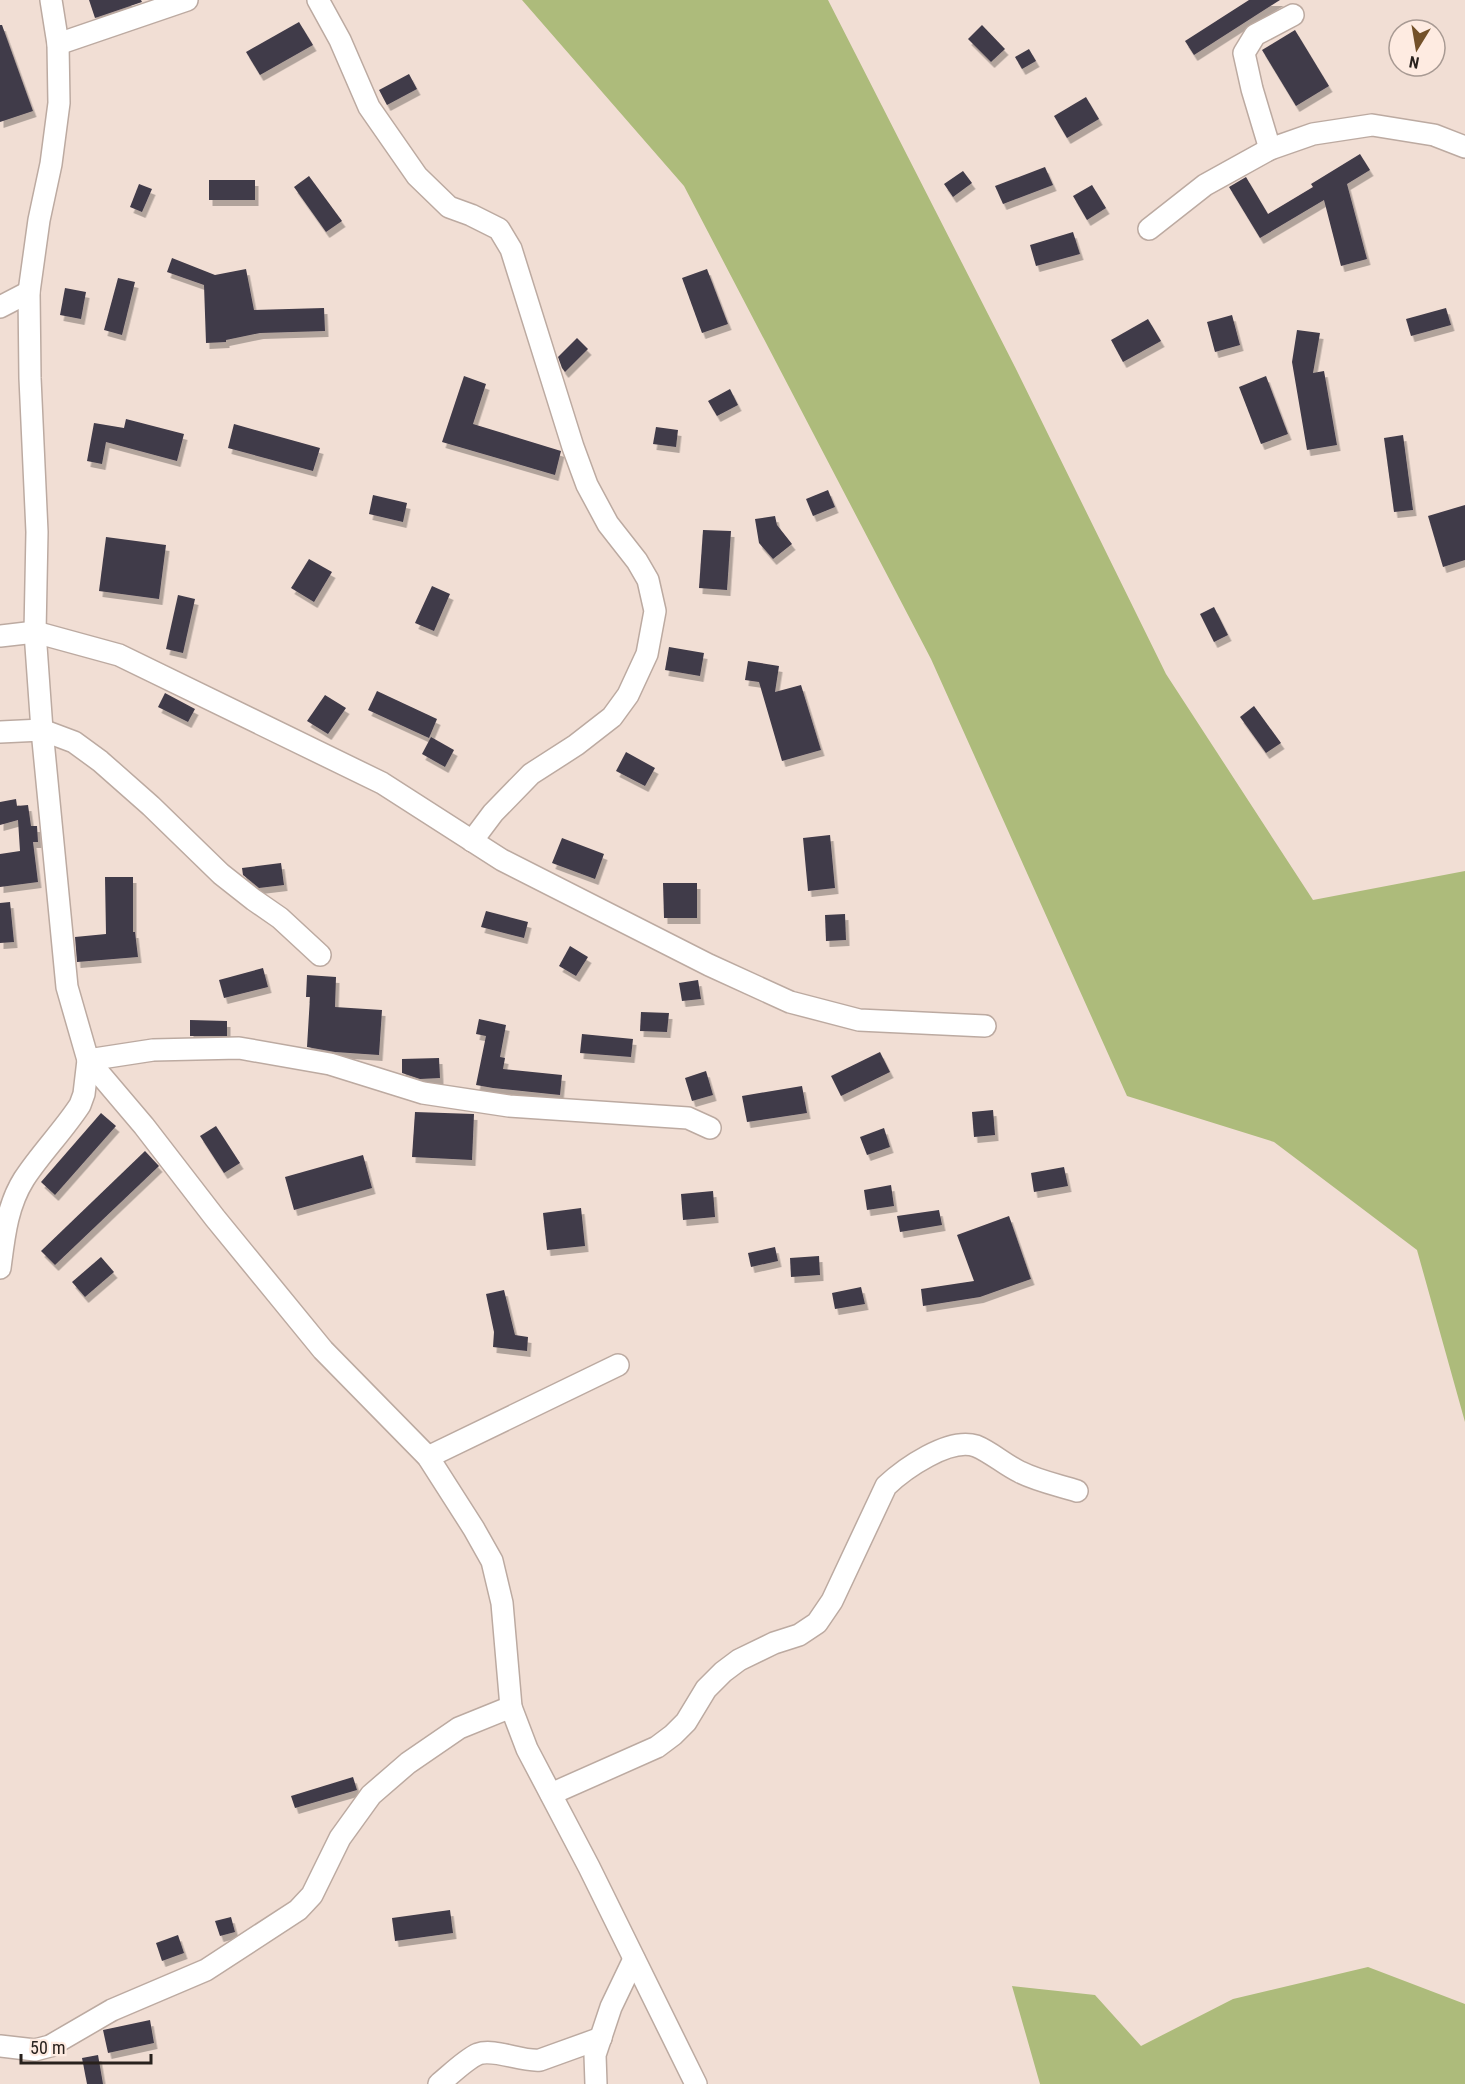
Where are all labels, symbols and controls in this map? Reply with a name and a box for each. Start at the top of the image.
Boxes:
north arrow [1387,18,1447,78]
text: N [1408,52,1421,72]
scale bar [21,2027,152,2065]
text: 50 m [30,2037,65,2058]

